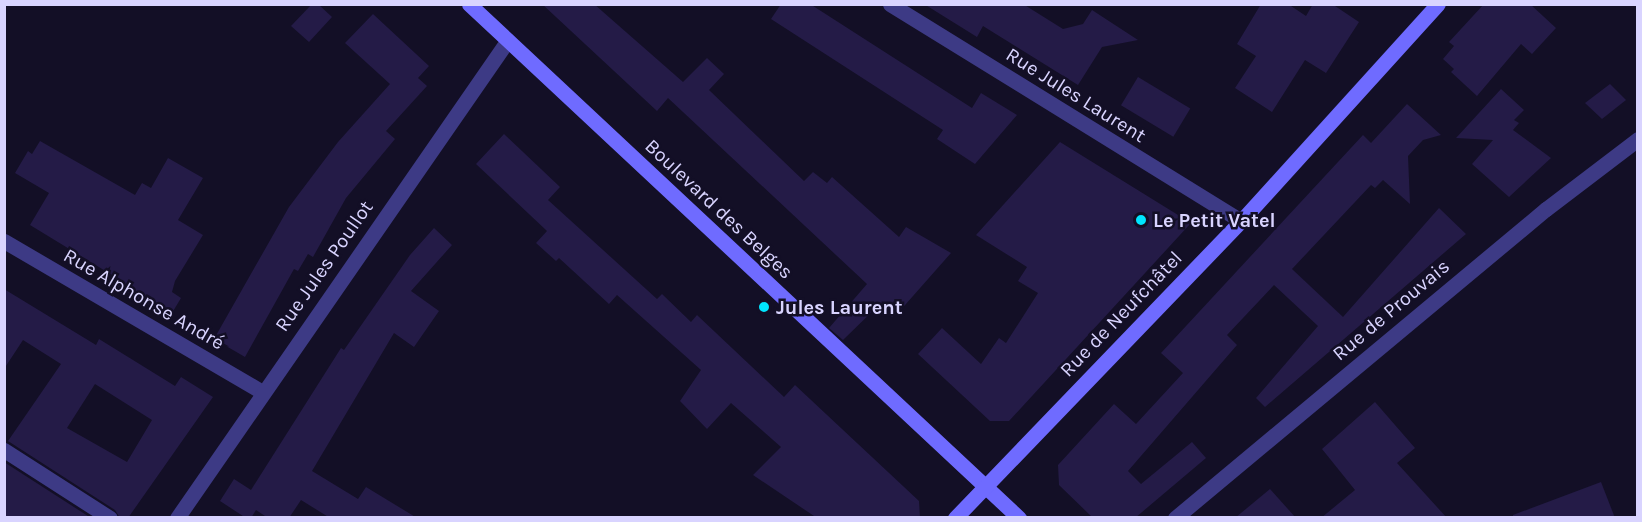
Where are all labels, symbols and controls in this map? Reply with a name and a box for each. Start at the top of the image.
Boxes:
street label: Rue Jules Laurent [1002,42,1150,148]
street label: Boulevard des Belges [640,134,798,284]
street label: Rue Jules Poullot [270,196,378,336]
place label: Le Petit Vatel [1153,208,1276,232]
marker: Le Petit Vatel [1134,213,1148,227]
street label: Rue Alphonse André [59,243,229,355]
street label: Rue de Neufchâtel [1055,246,1187,382]
street label: Rue de Prouvais [1328,254,1454,366]
place label: Jules Laurent [776,295,903,319]
marker: Jules Laurent [757,300,771,314]

